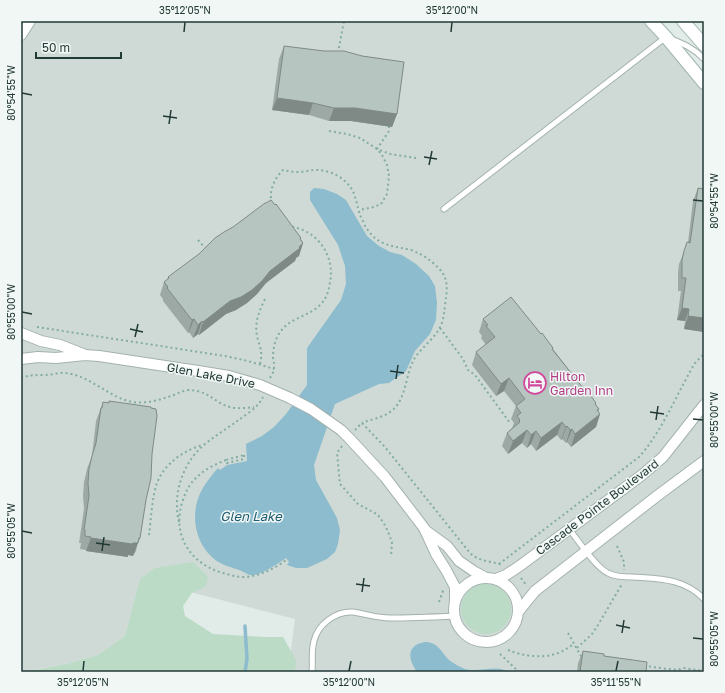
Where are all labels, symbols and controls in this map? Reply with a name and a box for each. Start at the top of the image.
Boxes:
text: 35°12'05"N [159,4,211,16]
text: 35°12'00"N [426,4,478,16]
scale bar [36,34,121,60]
text: 50 m [42,40,70,55]
text: 80°54'55"W [5,65,17,121]
text: 80°54'55"W [708,173,720,229]
text: 80°55'00"W [5,284,17,340]
street label: Glen Lake Drive [166,359,256,391]
place label: Hilton Garden Inn [550,369,613,398]
hotel icon: Hilton Garden Inn [522,370,548,396]
text: 80°55'00"W [708,392,720,448]
street label: Cascade Pointe Boulevard [533,456,661,558]
text: 80°55'05"W [5,503,17,559]
water label: Glen Lake [220,508,283,524]
text: 80°55'05"W [708,611,720,667]
text: 35°12'05"N [57,676,109,688]
text: 35°12'00"N [323,676,375,688]
text: 35°11'55"N [591,676,641,688]

